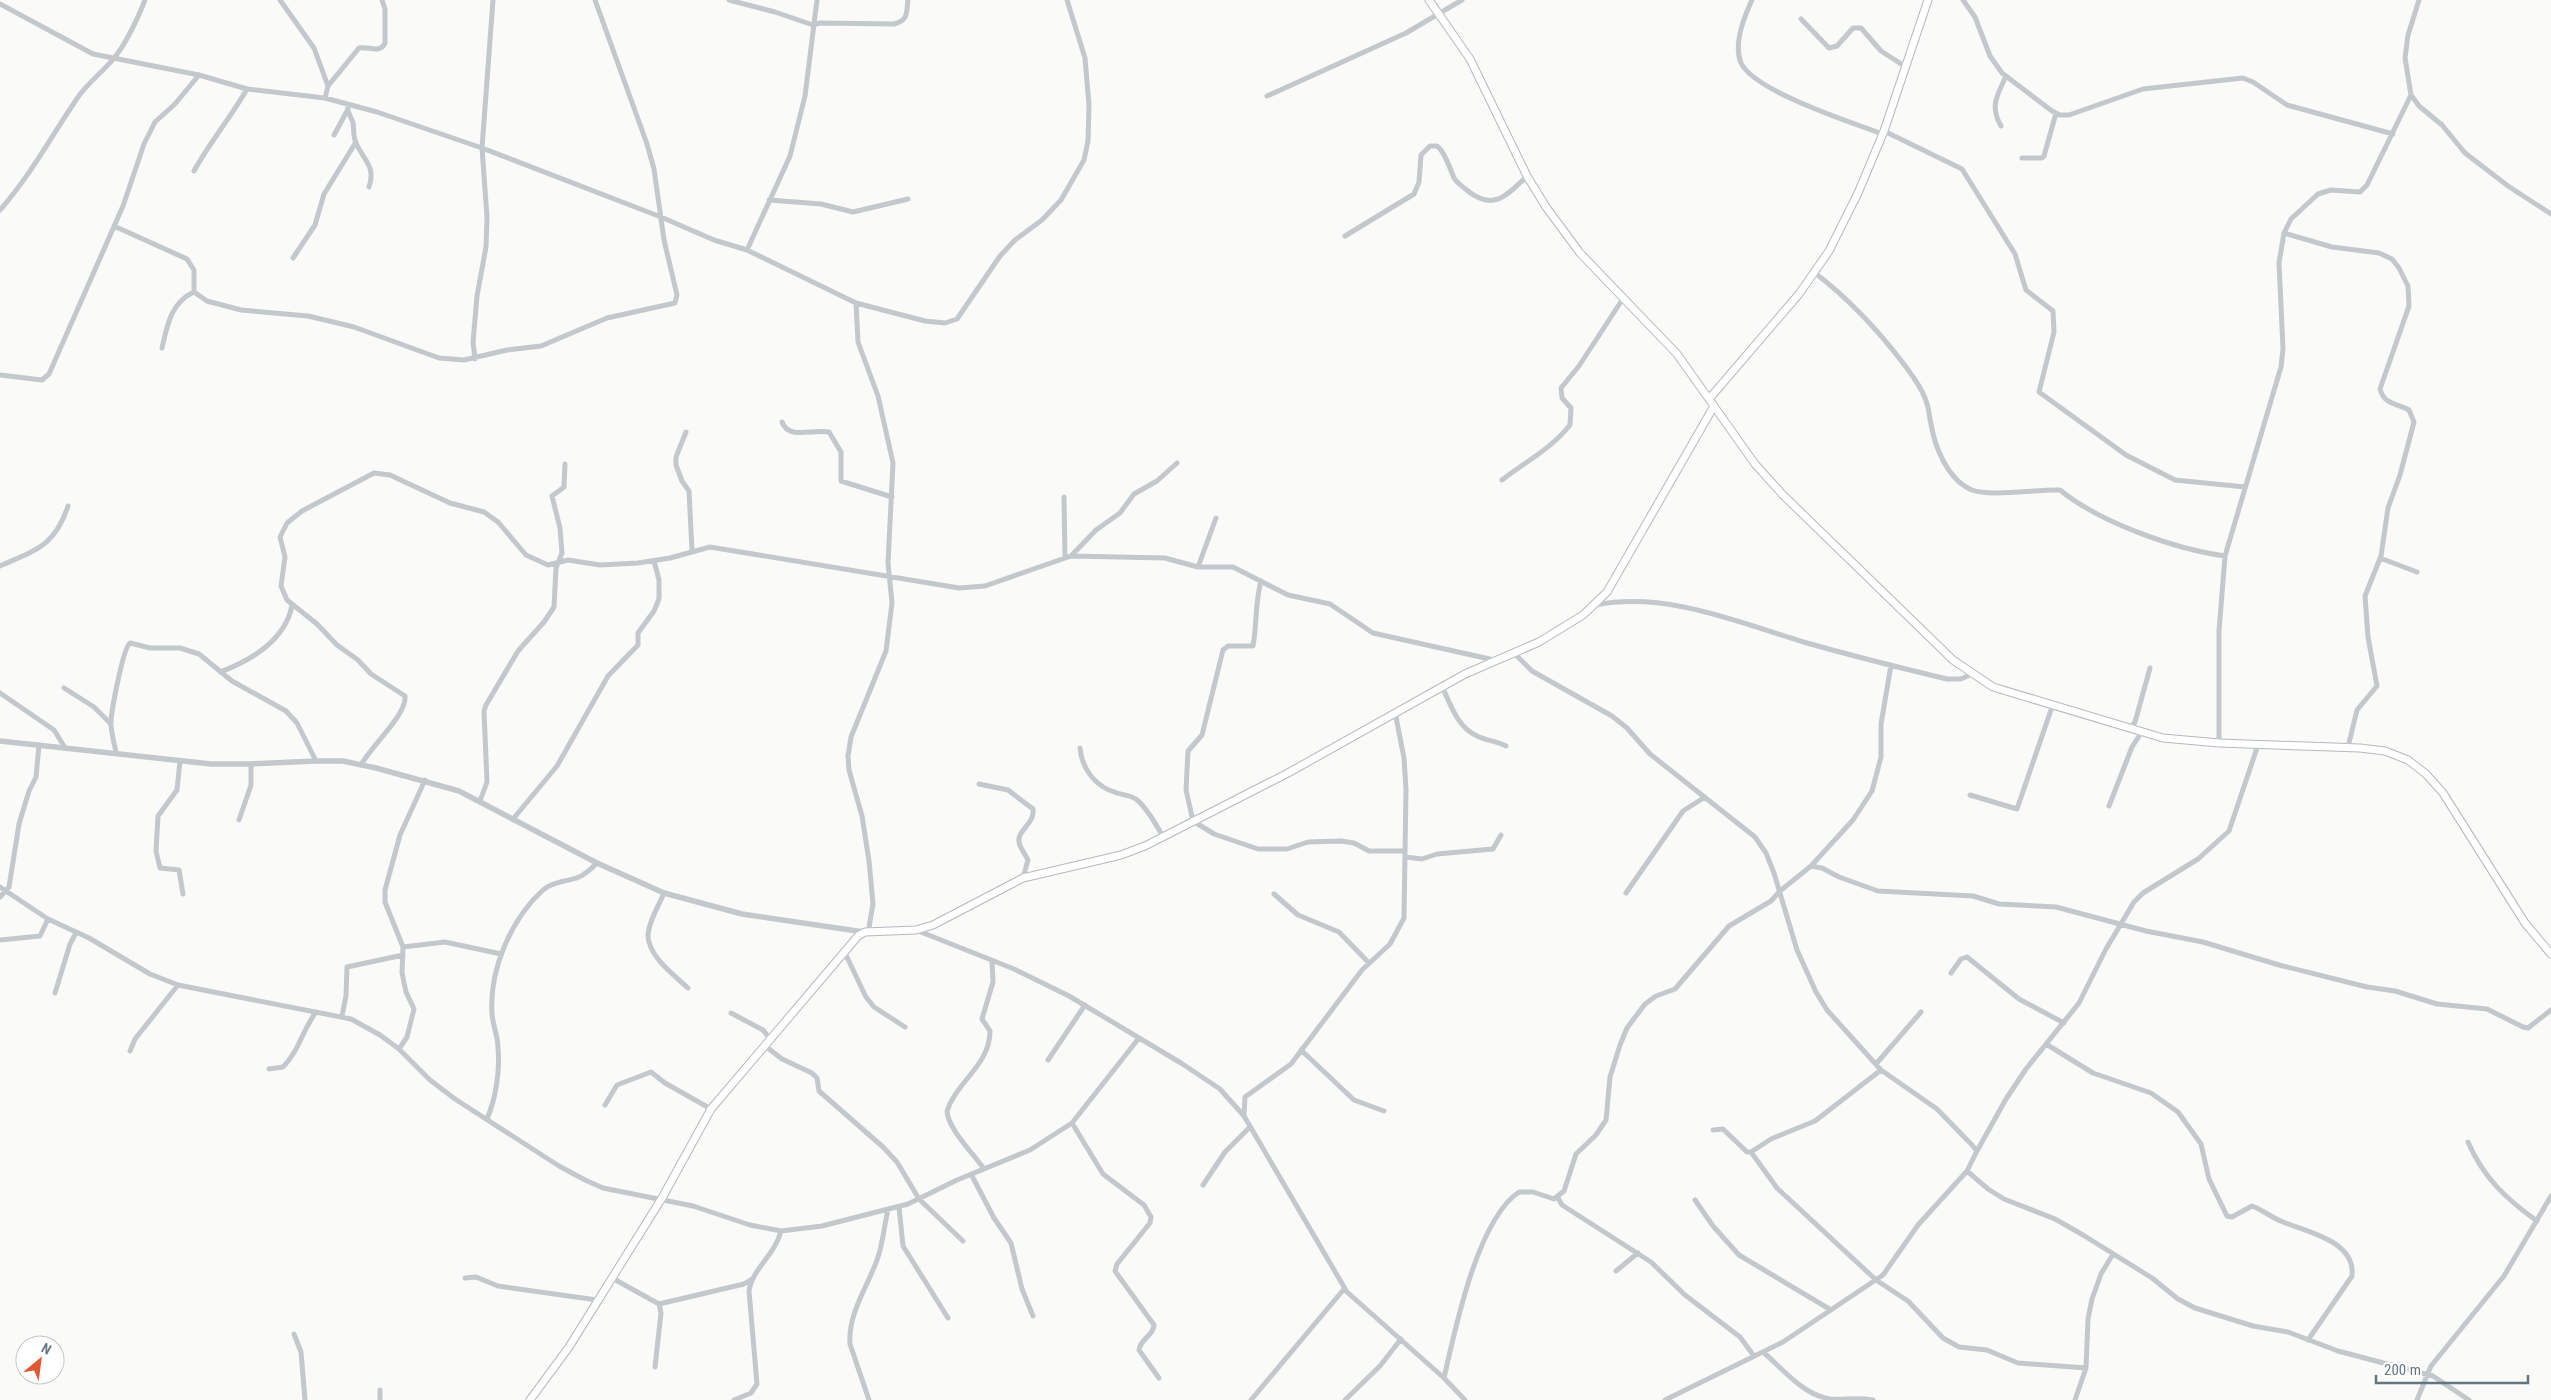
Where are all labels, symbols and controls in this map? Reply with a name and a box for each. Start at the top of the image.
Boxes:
north arrow [15,1335,65,1385]
text: N [39,1340,54,1358]
scale bar [2376,1352,2528,1384]
text: 200 m [2384,1361,2421,1379]

